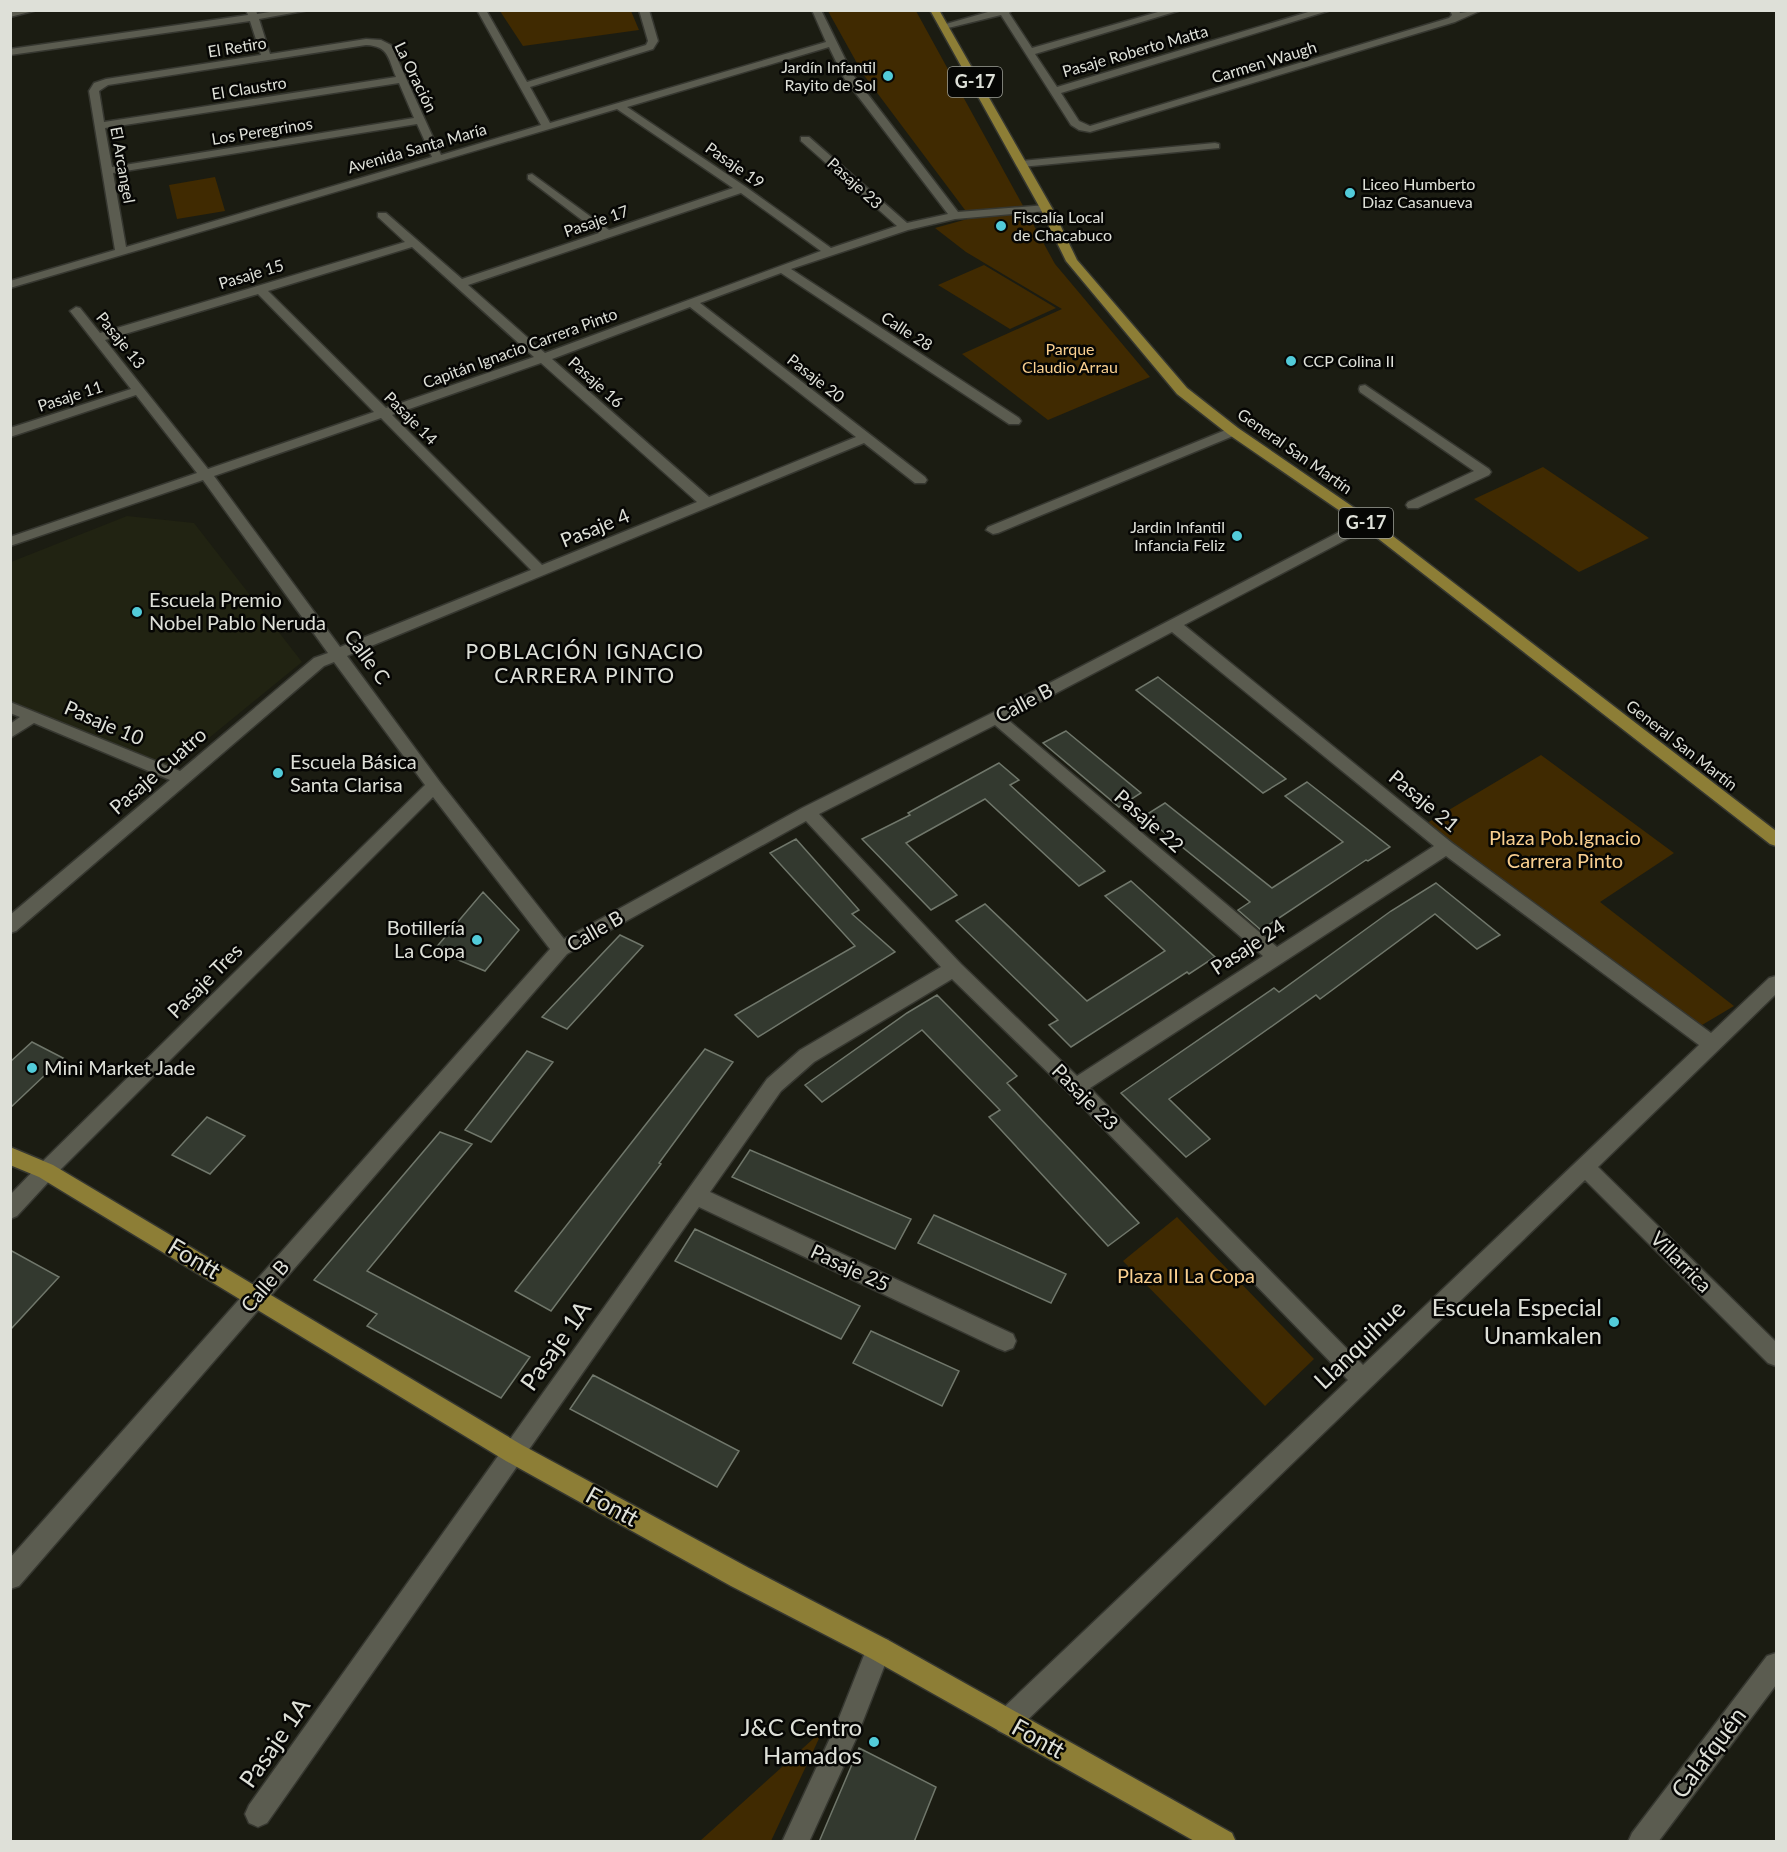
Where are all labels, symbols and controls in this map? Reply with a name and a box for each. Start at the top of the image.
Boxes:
street label: Pasaje Roberto Matta [1060,21,1210,80]
street label: El Retiro [206,32,268,61]
street label: Carmen Waugh [1209,37,1319,86]
street label: La Oración [391,38,442,115]
place label: Jardín Infantil Rayito de Sol [781,57,876,94]
road number: G-17 [948,67,1002,97]
marker: Jardín Infantil Rayito de Sol [881,69,895,83]
street label: El Claustro [210,72,288,103]
street label: Los Peregrinos [210,113,314,148]
street label: Avenida Santa María [345,119,489,176]
street label: El Arcangel [107,125,140,205]
street label: Pasaje 19 [702,138,768,192]
street label: Pasaje 23 [824,153,887,212]
place label: Liceo Humberto Diaz Casanueva [1362,174,1475,211]
marker: Liceo Humberto Diaz Casanueva [1343,186,1357,200]
street label: Pasaje 17 [561,201,631,240]
place label: Fiscalía Local de Chacabuco [1013,207,1112,244]
marker: Fiscalía Local de Chacabuco [994,219,1008,233]
street label: Pasaje 15 [216,255,286,292]
street label: Capitán Ignacio Carrera Pinto [420,303,620,392]
street label: Calle 28 [878,307,936,354]
street label: Pasaje 13 [93,308,150,372]
park label: Parque Claudio Arrau [1022,339,1118,376]
street label: Pasaje 20 [784,349,849,406]
place label: CCP Colina II [1303,351,1395,370]
street label: Pasaje 16 [565,352,628,411]
marker: CCP Colina II [1284,354,1298,368]
street label: Pasaje 11 [35,376,105,415]
street label: Pasaje 14 [381,387,442,448]
street label: General San Martín [1234,404,1356,497]
street label: Pasaje 4 [557,502,633,552]
road number: G-17 [1339,508,1393,538]
place label: Jardin Infantil Infancia Feliz [1130,517,1225,554]
marker: Jardin Infantil Infancia Feliz [1230,529,1244,543]
place label: Escuela Premio Nobel Pablo Neruda [149,587,326,634]
marker: Escuela Premio Nobel Pablo Neruda [130,605,144,619]
street label: Calle C [340,624,396,688]
district label: POBLACIÓN IGNACIO CARRERA PINTO [465,638,705,687]
street label: Calle B [991,677,1056,727]
street label: Pasaje 10 [61,695,148,750]
street label: General San Martín [1623,695,1742,794]
street label: Pasaje Cuatro [104,722,211,819]
place label: Escuela Básica Santa Clarisa [290,749,417,796]
street label: Pasaje 21 [1385,764,1465,836]
marker: Escuela Básica Santa Clarisa [271,766,285,780]
street label: Pasaje 22 [1110,784,1189,857]
park label: Plaza Pob.Ignacio Carrera Pinto [1489,825,1641,872]
street label: Calle B [562,904,627,956]
street label: Pasaje 24 [1206,913,1290,979]
place label: Botillería La Copa [387,915,465,962]
marker: Botillería La Copa [470,933,484,947]
street label: Pasaje Tres [162,938,247,1023]
place label: Mini Market Jade [44,1055,195,1079]
street label: Pasaje 23 [1048,1058,1124,1134]
marker: Mini Market Jade [25,1061,39,1075]
street label: Villarrica [1646,1226,1717,1297]
street label: Fontt [163,1231,227,1285]
street label: Pasaje 25 [807,1238,894,1296]
street label: Calle B [235,1254,293,1316]
park label: Plaza II La Copa [1117,1263,1255,1287]
place label: Escuela Especial Unamkalen [1432,1292,1602,1349]
street label: Llanquihue [1307,1293,1411,1394]
street label: Pasaje 1A [513,1294,597,1396]
marker: Escuela Especial Unamkalen [1607,1315,1621,1329]
street label: Fontt [581,1479,645,1532]
street label: Pasaje 1A [232,1691,316,1793]
street label: Calafquén [1664,1701,1751,1803]
street label: Fontt [1007,1711,1071,1764]
place label: J&C Centro Hamados [740,1712,862,1769]
marker: J&C Centro Hamados [867,1735,881,1749]

